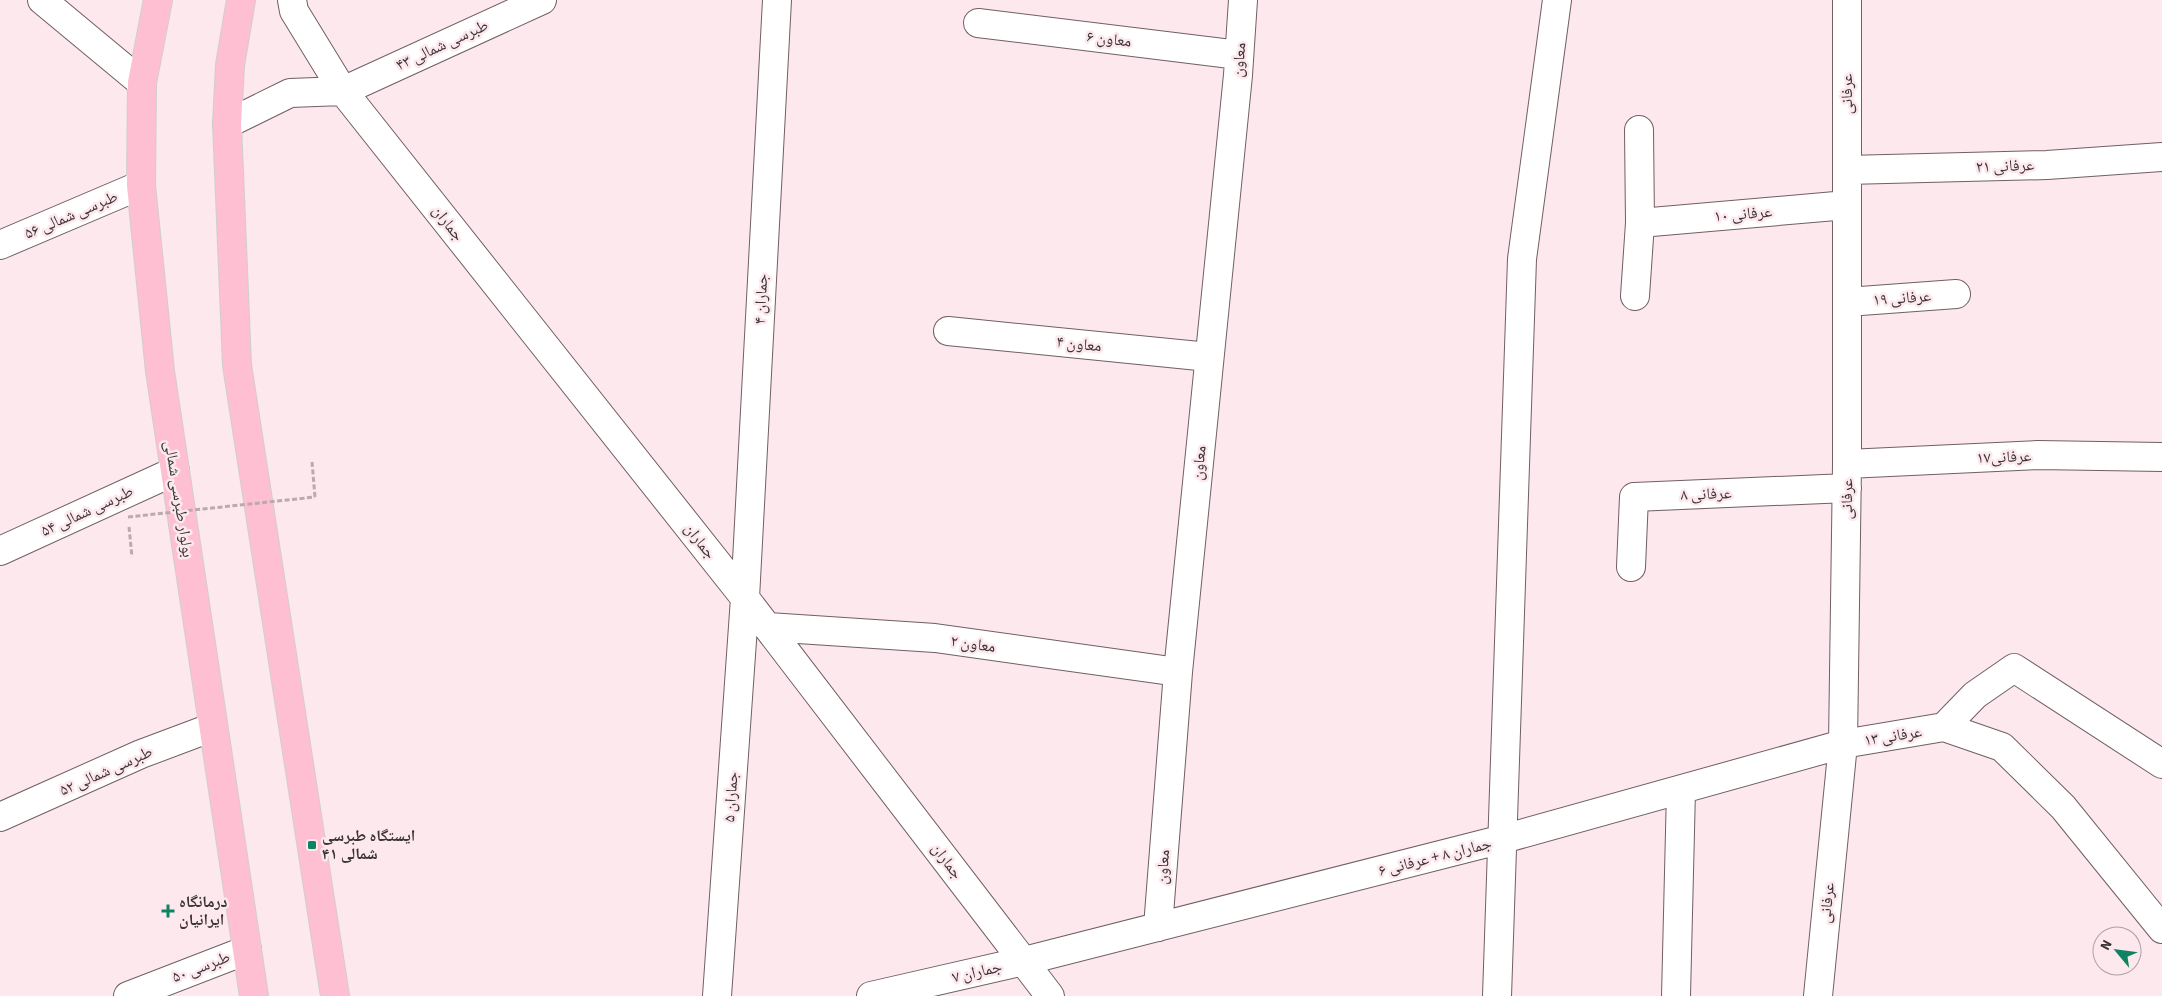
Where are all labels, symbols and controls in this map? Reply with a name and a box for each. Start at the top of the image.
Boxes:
street label: طبرسی شمالی ۴۳ [392,14,492,76]
street label: معاون ۶ [1085,25,1133,53]
street label: معاون [1227,42,1251,78]
street label: عرفانی [1836,74,1858,114]
street label: عرفانی ۲۱ [1975,154,2035,178]
street label: طبرسی شمالی ۵۶ [21,185,121,245]
street label: جماران [427,200,469,246]
street label: عرفانی ۱۰ [1713,201,1773,227]
street label: جماران ۴ [749,273,773,325]
street label: عرفانی ۱۹ [1872,285,1932,311]
street label: معاون ۴ [1055,331,1103,357]
street label: بولوار طبرسی شمالی [159,439,199,559]
street label: معاون [1186,445,1212,481]
street label: عرفانی۱۷ [1976,445,2032,469]
street label: عرفانی [1836,478,1858,520]
street label: طبرسی شمالی ۵۴ [37,480,137,542]
street label: عرفانی ۸ [1680,482,1732,506]
street label: جماران [679,518,721,564]
street label: معاون ۲ [949,630,997,658]
street label: عرفانی ۱۳ [1862,721,1924,751]
street label: طبرسی شمالی ۵۲ [56,741,156,801]
street label: جماران ۵ [718,771,744,823]
place label: ایستگاه طبرسی شمالی ۴۱ [322,825,415,865]
street label: جماران ۸ + عرفانی ۶ [1376,832,1494,882]
street label: جماران [926,838,968,884]
marker: ایستگاه طبرسی شمالی ۴۱ [306,839,318,851]
street label: معاون [1151,849,1175,885]
street label: عرفانی [1814,882,1840,924]
place label: درمانگاه ایرانیان [179,891,227,931]
marker: درمانگاه ایرانیان [161,904,175,918]
north arrow [2092,926,2142,976]
text: N [2096,936,2118,954]
street label: طبرسی ۵۰ [169,946,233,988]
street label: جماران ۷ [950,956,1004,988]

